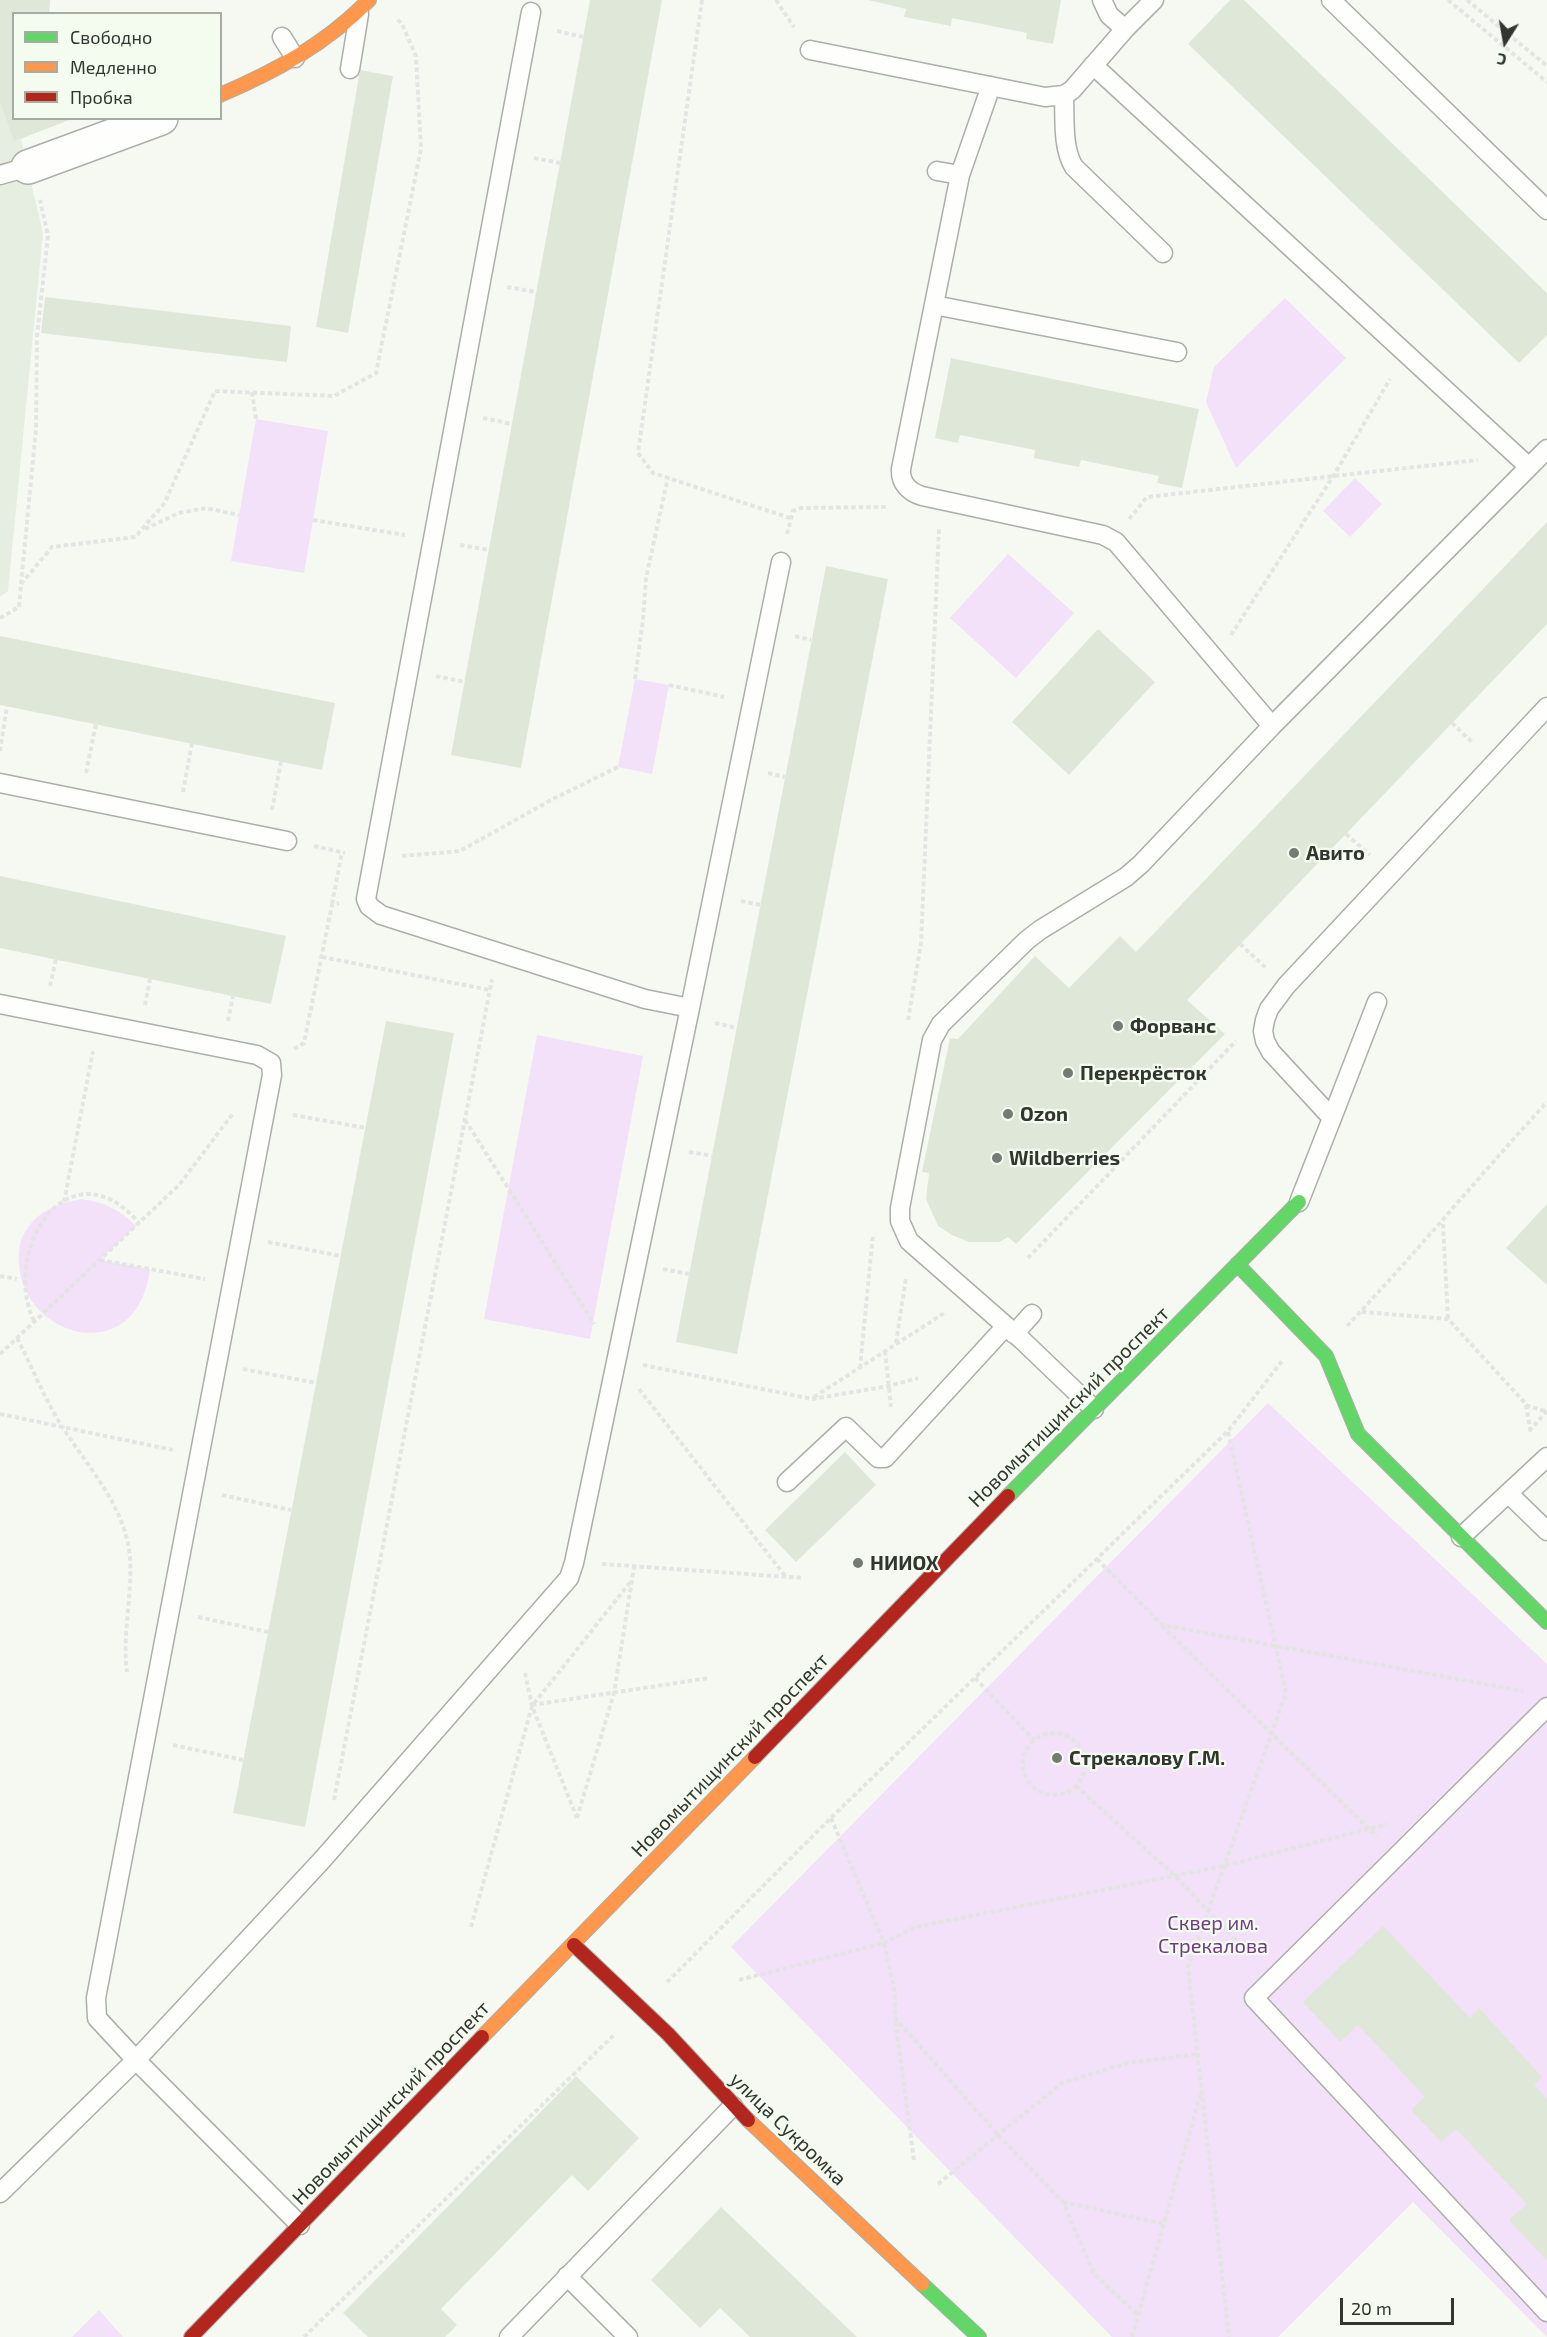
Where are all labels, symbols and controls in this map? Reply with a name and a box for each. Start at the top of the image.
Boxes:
legend [12,12,222,120]
north arrow [1475,12,1535,72]
text: Свободно [70,26,152,48]
text: С [1495,50,1508,70]
text: Медленно [70,56,157,78]
text: Пробка [70,86,133,108]
place label: Авито [1306,841,1365,865]
marker: Авито [1287,846,1301,860]
place label: Форванс [1130,1014,1216,1038]
marker: Форванс [1111,1019,1125,1033]
place label: Перекрёсток [1080,1061,1207,1085]
marker: Перекрёсток [1061,1066,1075,1080]
place label: Ozon [1020,1102,1068,1126]
marker: Ozon [1001,1107,1015,1121]
place label: Wildberries [1009,1146,1120,1170]
marker: Wildberries [990,1151,1004,1165]
street label: Новомытищинский проспект [964,1302,1174,1512]
place label: НИИОХ [870,1551,939,1575]
marker: НИИОХ [851,1556,865,1570]
street label: Новомытищинский проспект [626,1648,834,1862]
place label: Стрекалову Г.М. [1069,1746,1225,1770]
marker: Стрекалову Г.М. [1050,1751,1064,1765]
park label: Сквер им. Стрекалова [1158,1911,1268,1958]
street label: Новомытищинский проспект [287,1996,495,2210]
street label: улица Сукромка [725,2067,851,2191]
scale bar [1343,2286,1457,2324]
text: 20 m [1351,2297,1392,2319]

